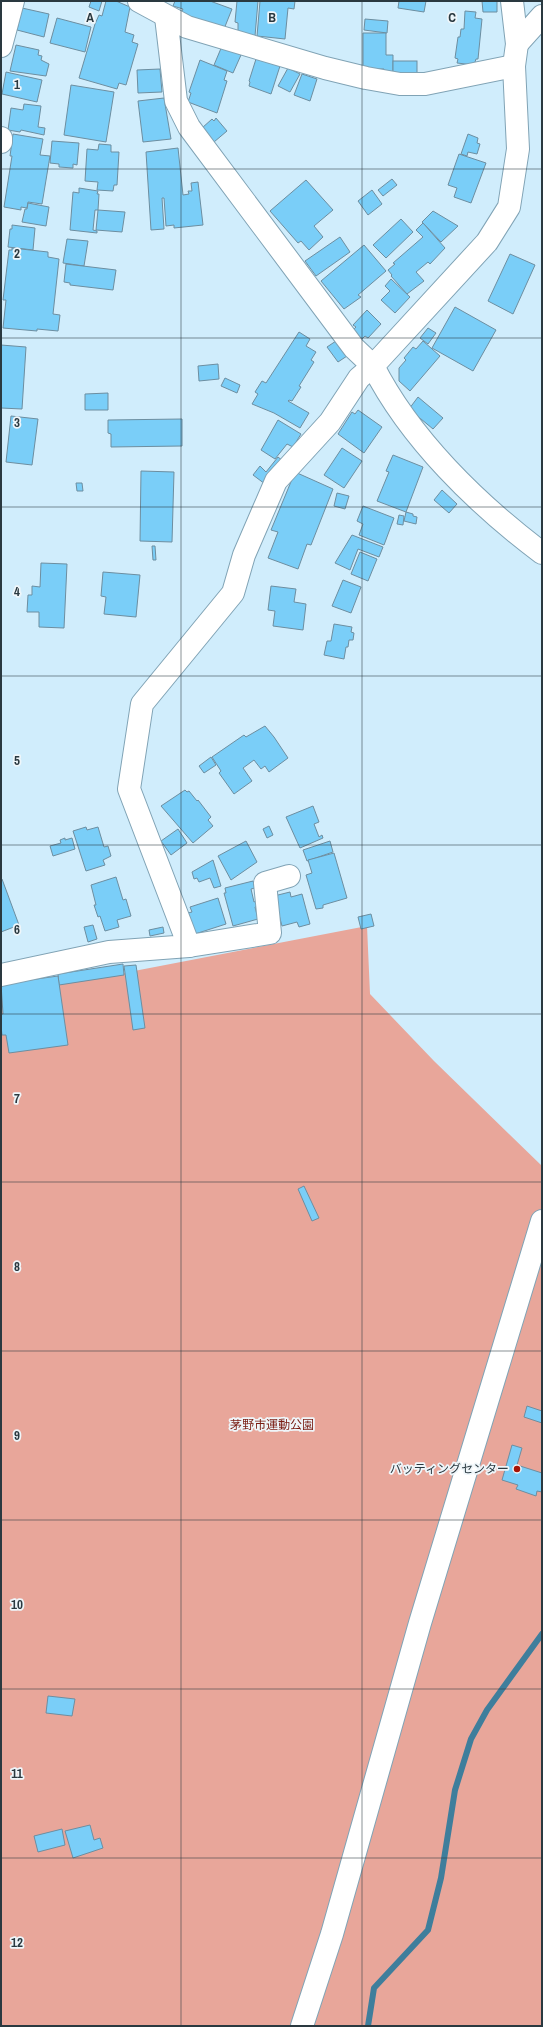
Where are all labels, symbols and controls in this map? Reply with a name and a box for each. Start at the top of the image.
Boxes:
text: A [86,9,94,26]
text: B [268,9,276,26]
text: C [448,9,456,26]
text: 1 [14,76,20,93]
text: 2 [14,245,20,262]
text: 3 [14,414,20,431]
text: 4 [14,583,20,600]
text: 5 [14,752,20,769]
text: 6 [14,921,20,938]
text: 7 [14,1090,20,1107]
text: 8 [14,1258,20,1275]
park label: 茅野市運動公園 [230,1417,314,1433]
text: 9 [14,1427,20,1444]
place label: バッティングセンター [390,1461,509,1477]
marker: バッティングセンター [512,1464,522,1474]
text: 10 [11,1596,23,1613]
text: 11 [11,1765,23,1782]
text: 12 [11,1934,23,1951]

